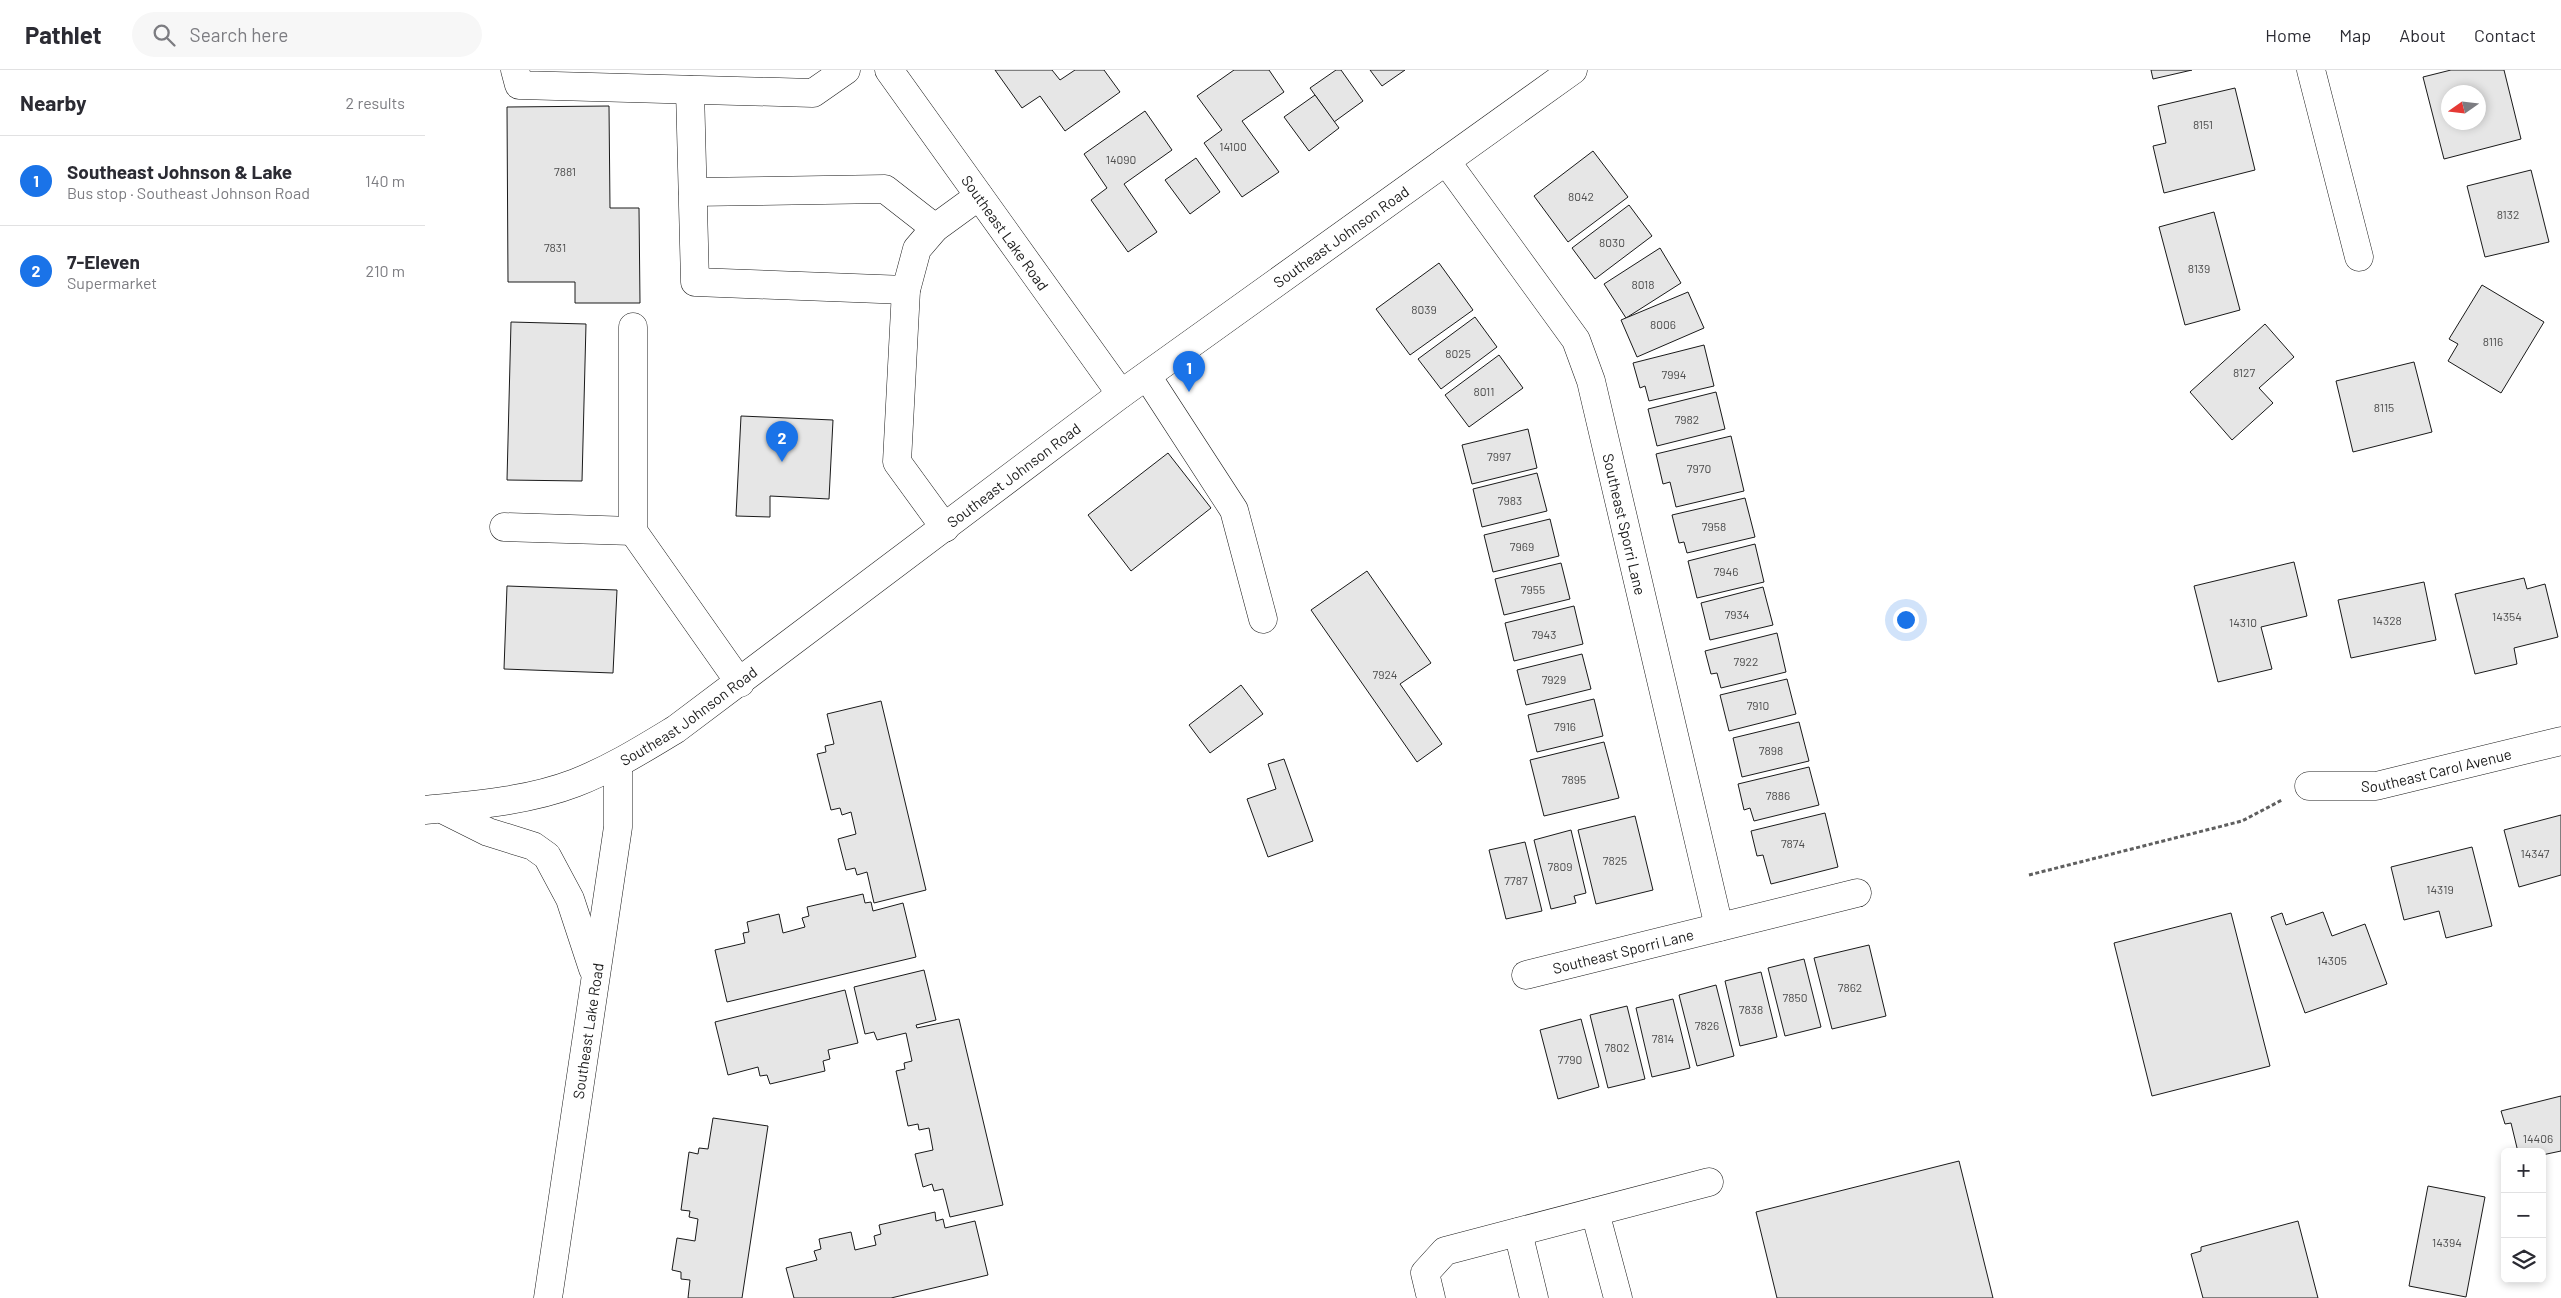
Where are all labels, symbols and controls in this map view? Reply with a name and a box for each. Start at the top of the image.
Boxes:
search box [132,12,482,57]
text: Pathlet [25,20,102,49]
icon: search [150,21,178,49]
text: Search here [190,23,288,46]
text: Home [2265,24,2311,46]
text: Map [2339,24,2371,46]
text: About [2399,24,2446,46]
text: Contact [2474,24,2536,46]
north arrow [2441,85,2486,130]
text: Nearby [20,90,86,115]
text: 2 results [346,93,405,112]
house number: 8151 [2193,117,2213,131]
house number: 14100 [1219,139,1247,153]
house number: 14090 [1106,152,1136,166]
text: Southeast Johnson & Lake [67,160,292,183]
house number: 7881 [554,164,576,178]
text: 1 [33,171,39,190]
text: 140 m [365,171,405,190]
street label: Southeast Lake Road [958,172,1053,294]
street label: Southeast Johnson Road [1270,182,1412,291]
text: Bus stop · Southeast Johnson Road [67,183,310,202]
house number: 8042 [1568,189,1594,203]
house number: 8132 [2497,207,2519,221]
house number: 8030 [1599,235,1625,249]
house number: 7831 [544,240,566,254]
text: 7-Eleven [67,250,140,273]
text: 2 [32,261,40,280]
text: 210 m [366,261,405,280]
house number: 8139 [2188,261,2210,275]
text: Supermarket [67,273,157,292]
house number: 8018 [1631,277,1655,291]
house number: 8039 [1411,302,1437,316]
house number: 8006 [1650,317,1676,331]
house number: 8116 [2483,334,2503,348]
house number: 8025 [1445,346,1471,360]
pin: 1 [1173,351,1205,392]
house number: 8127 [2233,365,2255,379]
house number: 7994 [1662,367,1686,381]
house number: 8011 [1473,384,1495,398]
house number: 8115 [2374,400,2394,414]
house number: 7982 [1675,412,1699,426]
street label: Southeast Johnson Road [943,419,1084,531]
pin: 2 [766,421,798,462]
house number: 7997 [1487,449,1511,463]
street label: Southeast Sporri Lane [1599,452,1650,597]
house number: 7970 [1687,461,1711,475]
house number: 7983 [1498,493,1522,507]
house number: 7958 [1702,519,1726,533]
house number: 7969 [1510,539,1534,553]
house number: 7946 [1714,564,1738,578]
house number: 7955 [1521,582,1545,596]
house number: 7934 [1725,607,1749,621]
your location [1893,607,1919,633]
house number: 14354 [2492,609,2522,623]
house number: 14328 [2372,613,2402,627]
house number: 14310 [2229,615,2257,629]
house number: 7943 [1532,627,1556,641]
house number: 7922 [1734,654,1758,668]
street label: Southeast Johnson Road [617,662,760,769]
house number: 7924 [1373,667,1397,681]
house number: 7929 [1542,672,1566,686]
house number: 7910 [1747,698,1769,712]
house number: 7916 [1554,719,1576,733]
house number: 7898 [1759,743,1783,757]
street label: Southeast Carol Avenue [2361,744,2513,795]
house number: 7895 [1562,772,1586,786]
house number: 7886 [1766,788,1790,802]
house number: 7874 [1781,836,1805,850]
house number: 14347 [2521,846,2550,860]
house number: 7825 [1603,853,1627,867]
house number: 7809 [1548,859,1572,873]
house number: 7787 [1504,873,1528,887]
house number: 14319 [2426,882,2454,896]
street label: Southeast Sporri Lane [1551,925,1696,977]
house number: 14305 [2317,953,2347,967]
street label: Southeast Lake Road [569,962,607,1100]
house number: 7862 [1838,980,1862,994]
house number: 7850 [1783,990,1807,1004]
house number: 7838 [1739,1002,1763,1016]
house number: 7826 [1695,1018,1719,1032]
house number: 7814 [1652,1031,1674,1045]
house number: 7802 [1604,1040,1630,1054]
house number: 7790 [1558,1052,1582,1066]
house number: 14406 [2523,1131,2553,1145]
map controls [2501,1148,2546,1283]
button: + [2501,1148,2546,1193]
button: − [2501,1193,2546,1238]
house number: 14394 [2432,1235,2462,1249]
button: layers [2501,1238,2546,1283]

